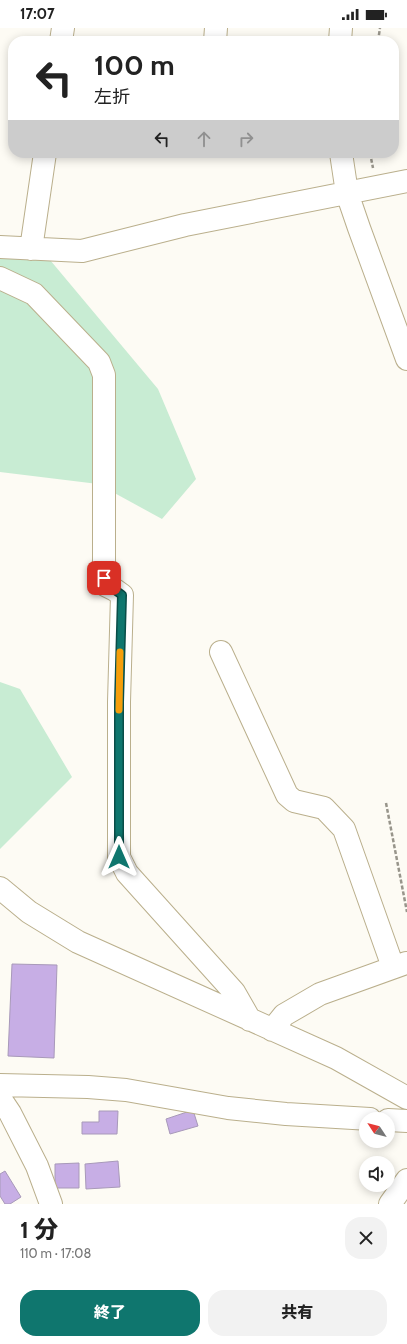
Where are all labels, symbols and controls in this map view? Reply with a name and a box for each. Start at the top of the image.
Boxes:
text: 17:07 [20,5,55,23]
text: 100 m [94,48,175,82]
icon: left [28,52,80,104]
text: 左折 [94,86,130,108]
icon: left [151,128,173,150]
icon: ahead [193,128,215,150]
icon: right [235,128,257,150]
pin [87,561,121,595]
icon: arrive [93,567,115,589]
position arrow [98,836,140,878]
north arrow [359,1112,395,1148]
map controls [359,1112,395,1192]
button: sound [359,1156,395,1192]
text: 1 分 [20,1215,58,1244]
button: close [345,1217,387,1259]
text: 110 m · 17:08 [20,1245,91,1261]
button: 終了 [20,1290,200,1336]
button: 共有 [208,1290,387,1336]

